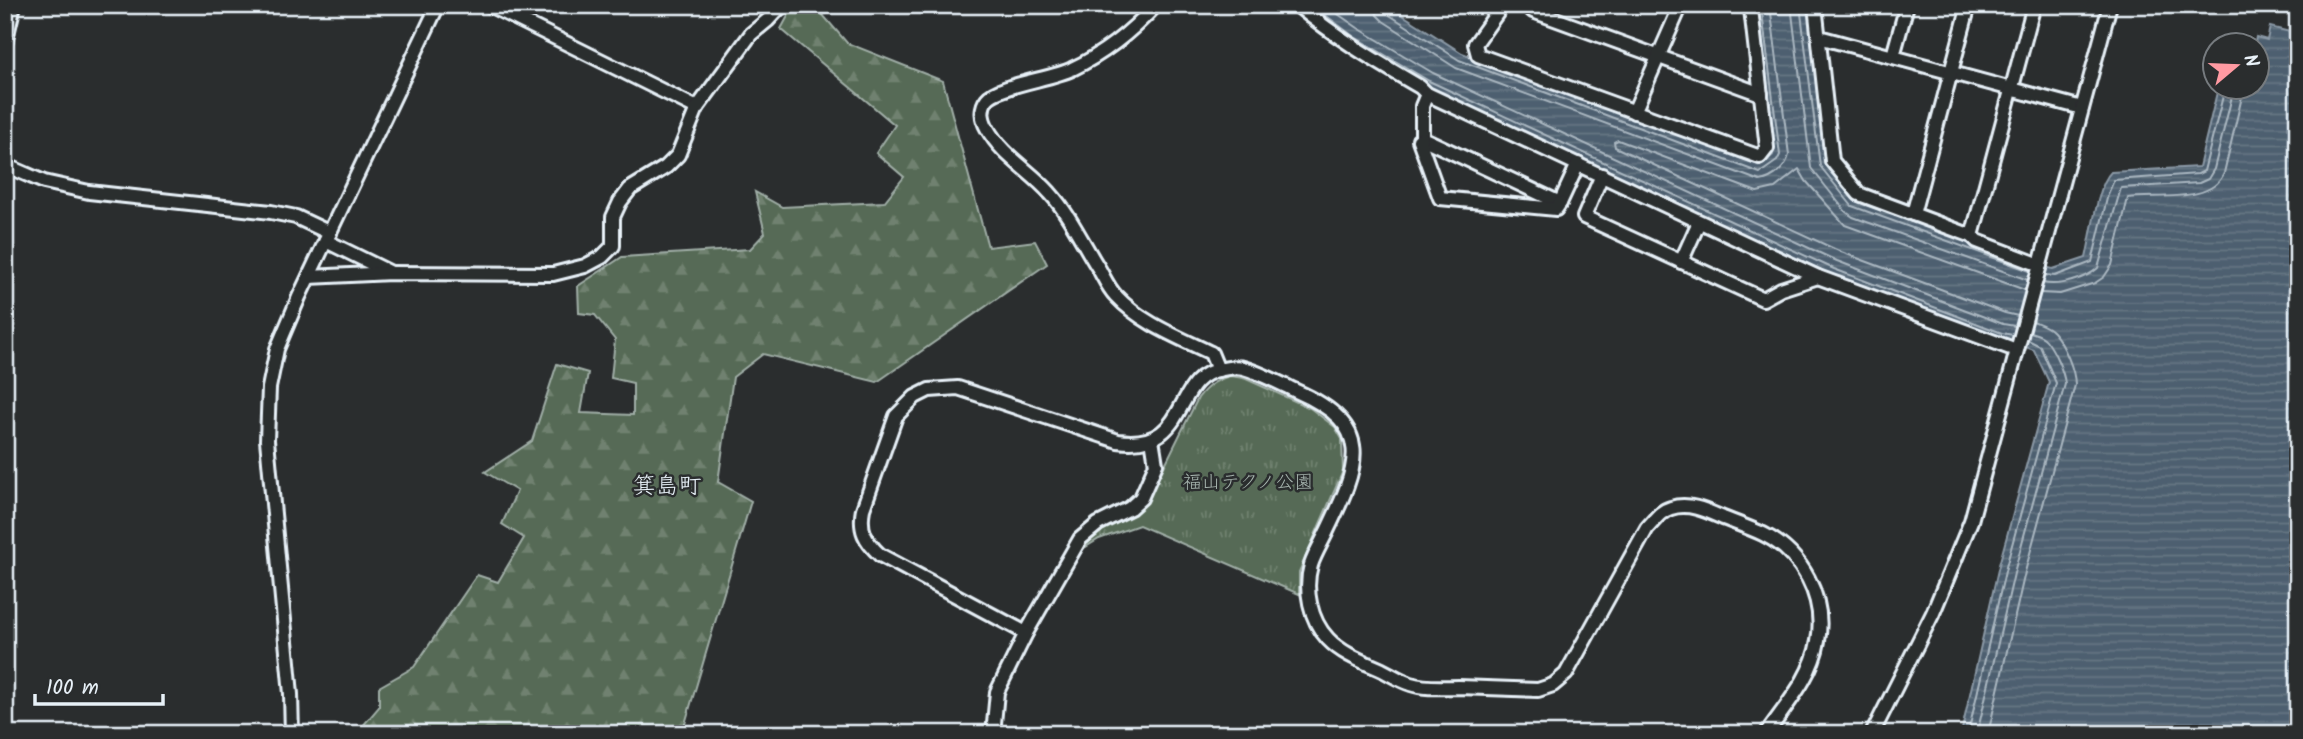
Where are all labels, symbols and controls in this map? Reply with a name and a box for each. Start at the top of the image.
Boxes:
north arrow [2202,32,2272,102]
text: N [2234,51,2266,72]
park label: 福山テクノ公園 [1183,468,1313,498]
district label: 箕島町 [633,469,702,505]
scale bar [35,662,163,706]
text: 100 m [46,672,99,705]

